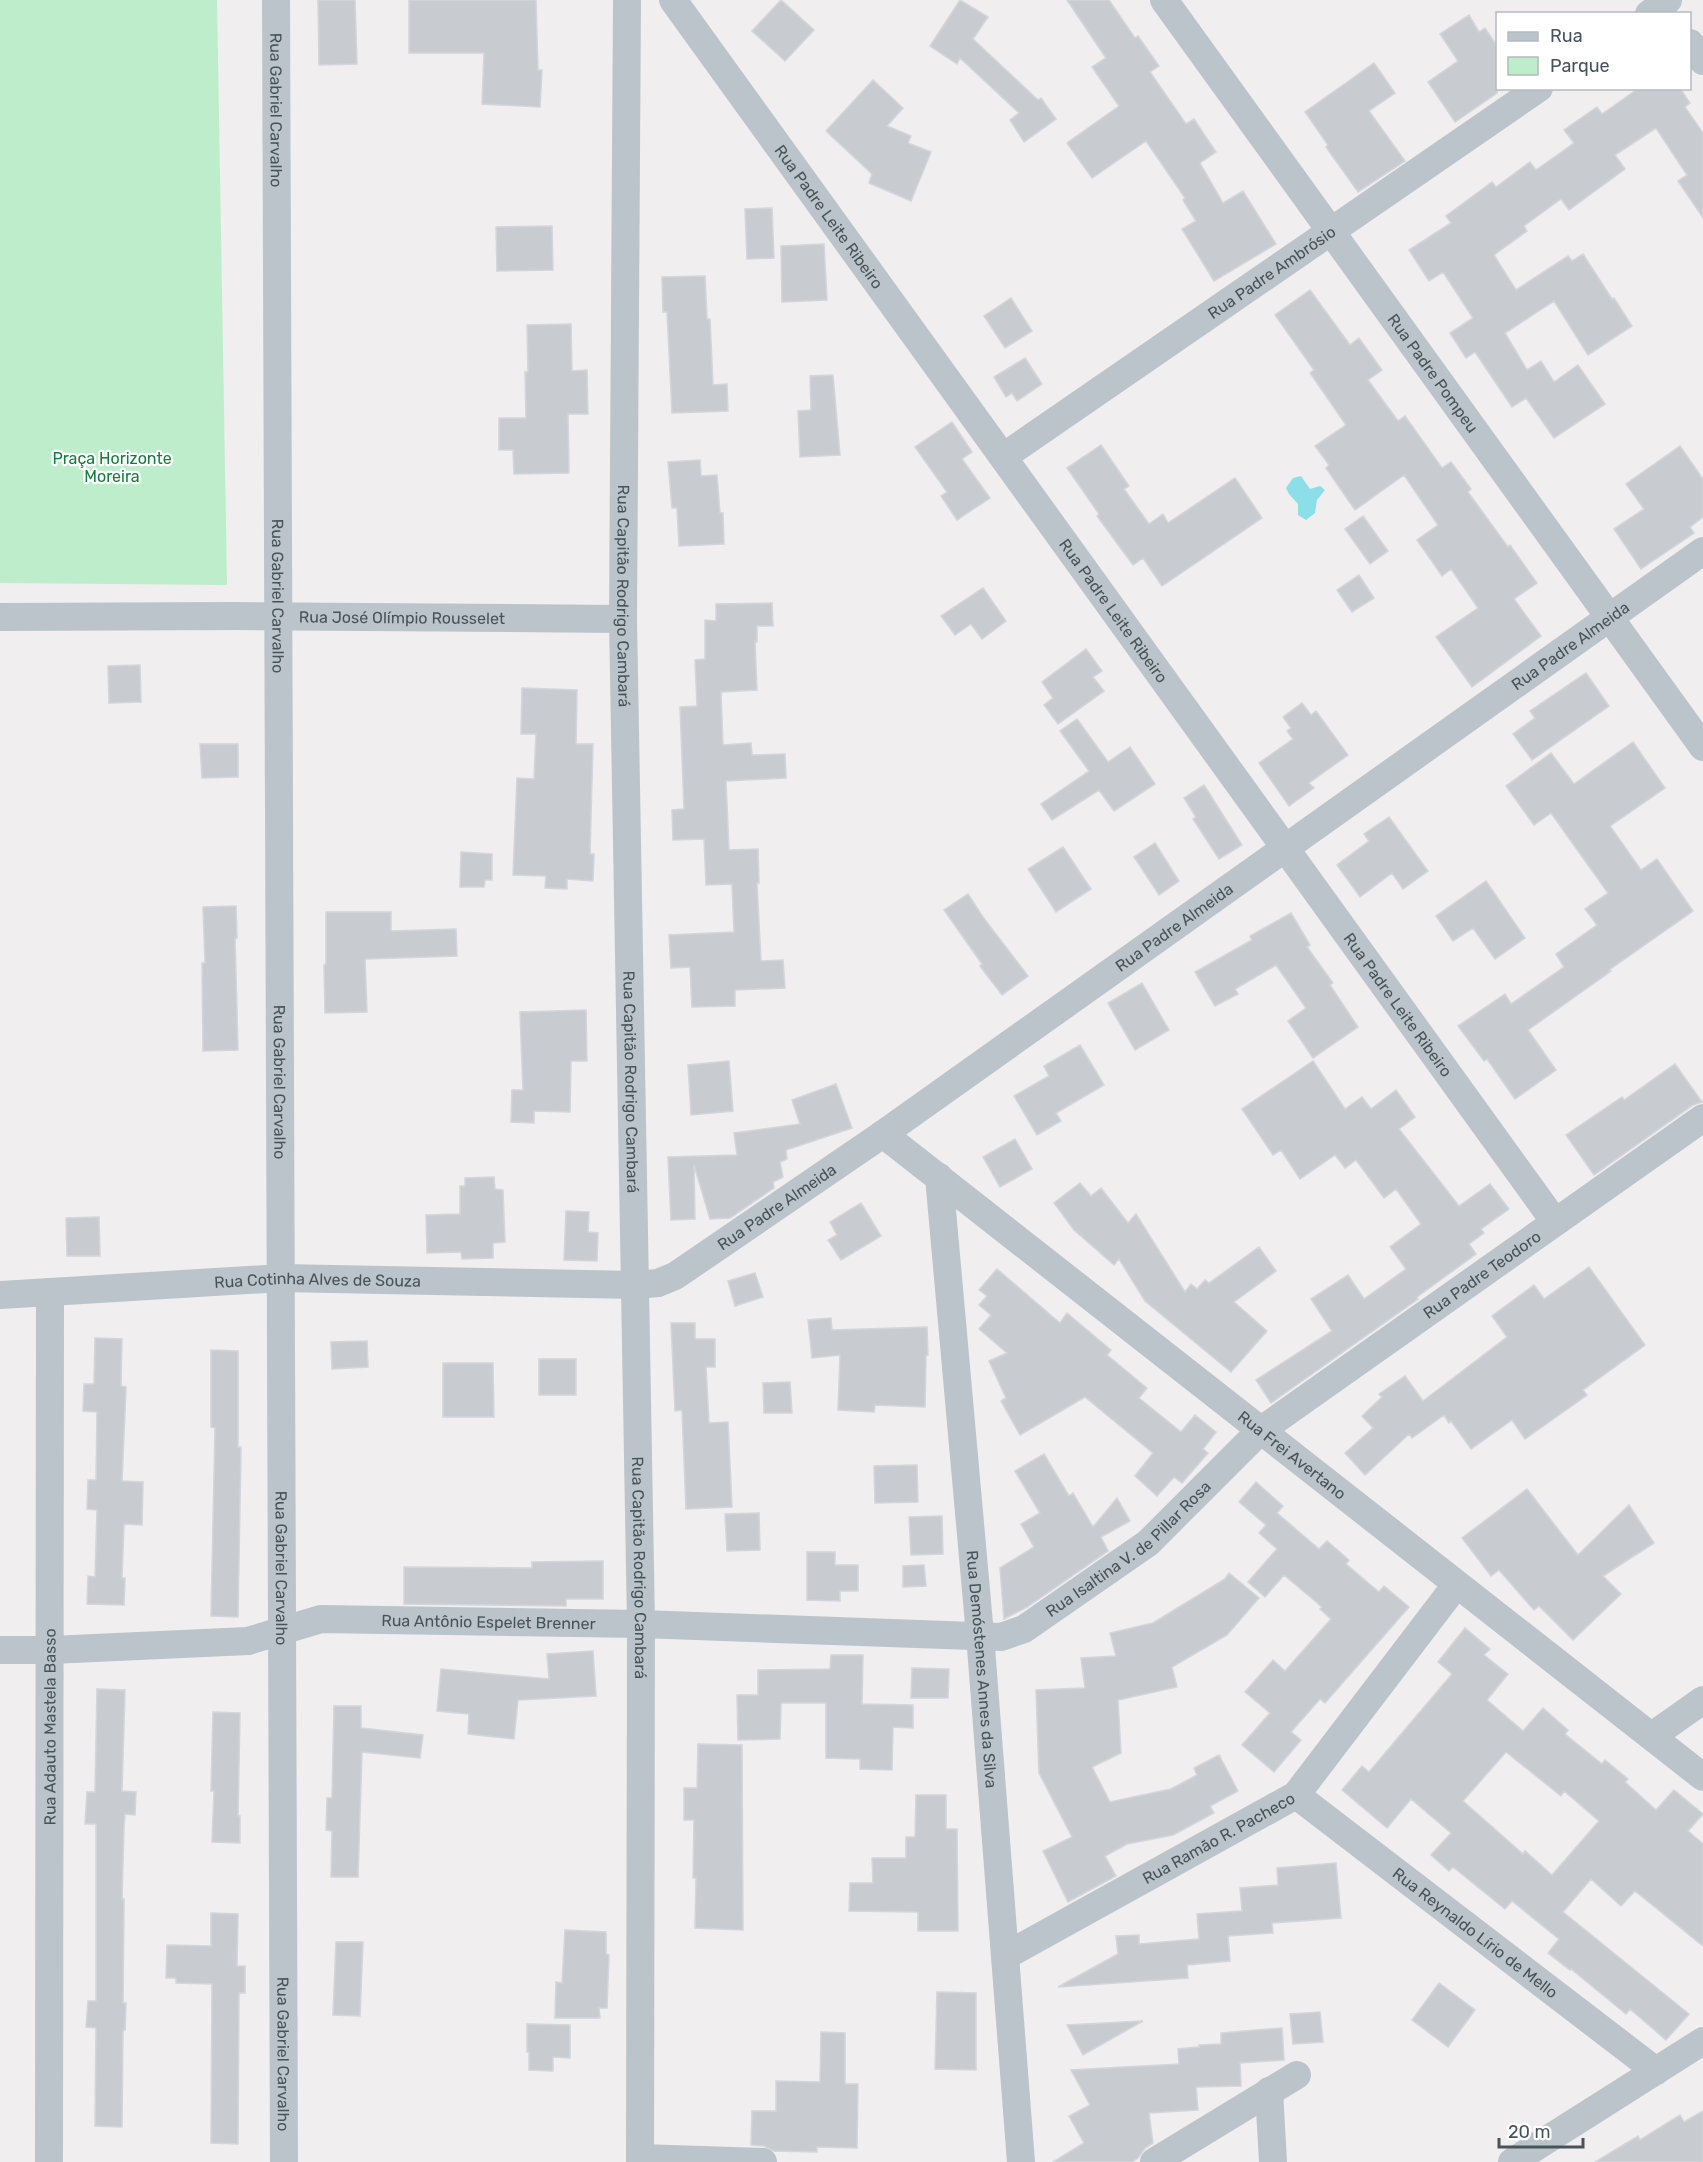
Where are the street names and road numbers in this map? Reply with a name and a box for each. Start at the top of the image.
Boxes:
street label: Rua Gabriel Carvalho [266,33,286,187]
street label: Rua Padre Leite Ribeiro [771,141,887,292]
street label: Rua Padre Ambrósio [1204,222,1339,323]
street label: Rua Padre Pompeu [1384,310,1482,436]
street label: Rua Capitão Rodrigo Cambará [613,485,634,707]
street label: Rua Gabriel Carvalho [268,519,287,673]
street label: Rua Padre Leite Ribeiro [1055,535,1172,687]
street label: Rua Padre Almeida [1508,598,1633,694]
street label: Rua José Olímpio Rousselet [299,607,505,628]
street label: Rua Padre Almeida [1112,879,1237,976]
street label: Rua Padre Leite Ribeiro [1339,929,1456,1081]
street label: Rua Capitão Rodrigo Cambará [619,970,642,1193]
street label: Rua Gabriel Carvalho [270,1005,289,1159]
street label: Rua Padre Almeida [714,1160,840,1254]
street label: Rua Padre Teodoro [1420,1227,1545,1323]
street label: Rua Cotinha Alves de Souza [214,1269,421,1292]
street label: Rua Frei Avertano [1234,1407,1350,1504]
street label: Rua Capitão Rodrigo Cambará [628,1456,650,1679]
street label: Rua Isaltina V. de Pillar Rosa [1042,1477,1215,1621]
street label: Rua Gabriel Carvalho [272,1491,291,1645]
street label: Rua Demóstenes Annes da Silva [962,1549,1001,1789]
street label: Rua Antônio Espelet Brenner [381,1611,596,1633]
street label: Rua Adauto Mastela Basso [40,1628,60,1826]
street label: Rua Ramão R. Pacheco [1139,1789,1298,1888]
street label: Rua Reynaldo Lírio de Mello [1389,1864,1561,2002]
street label: Rua Gabriel Carvalho [273,1977,293,2131]

